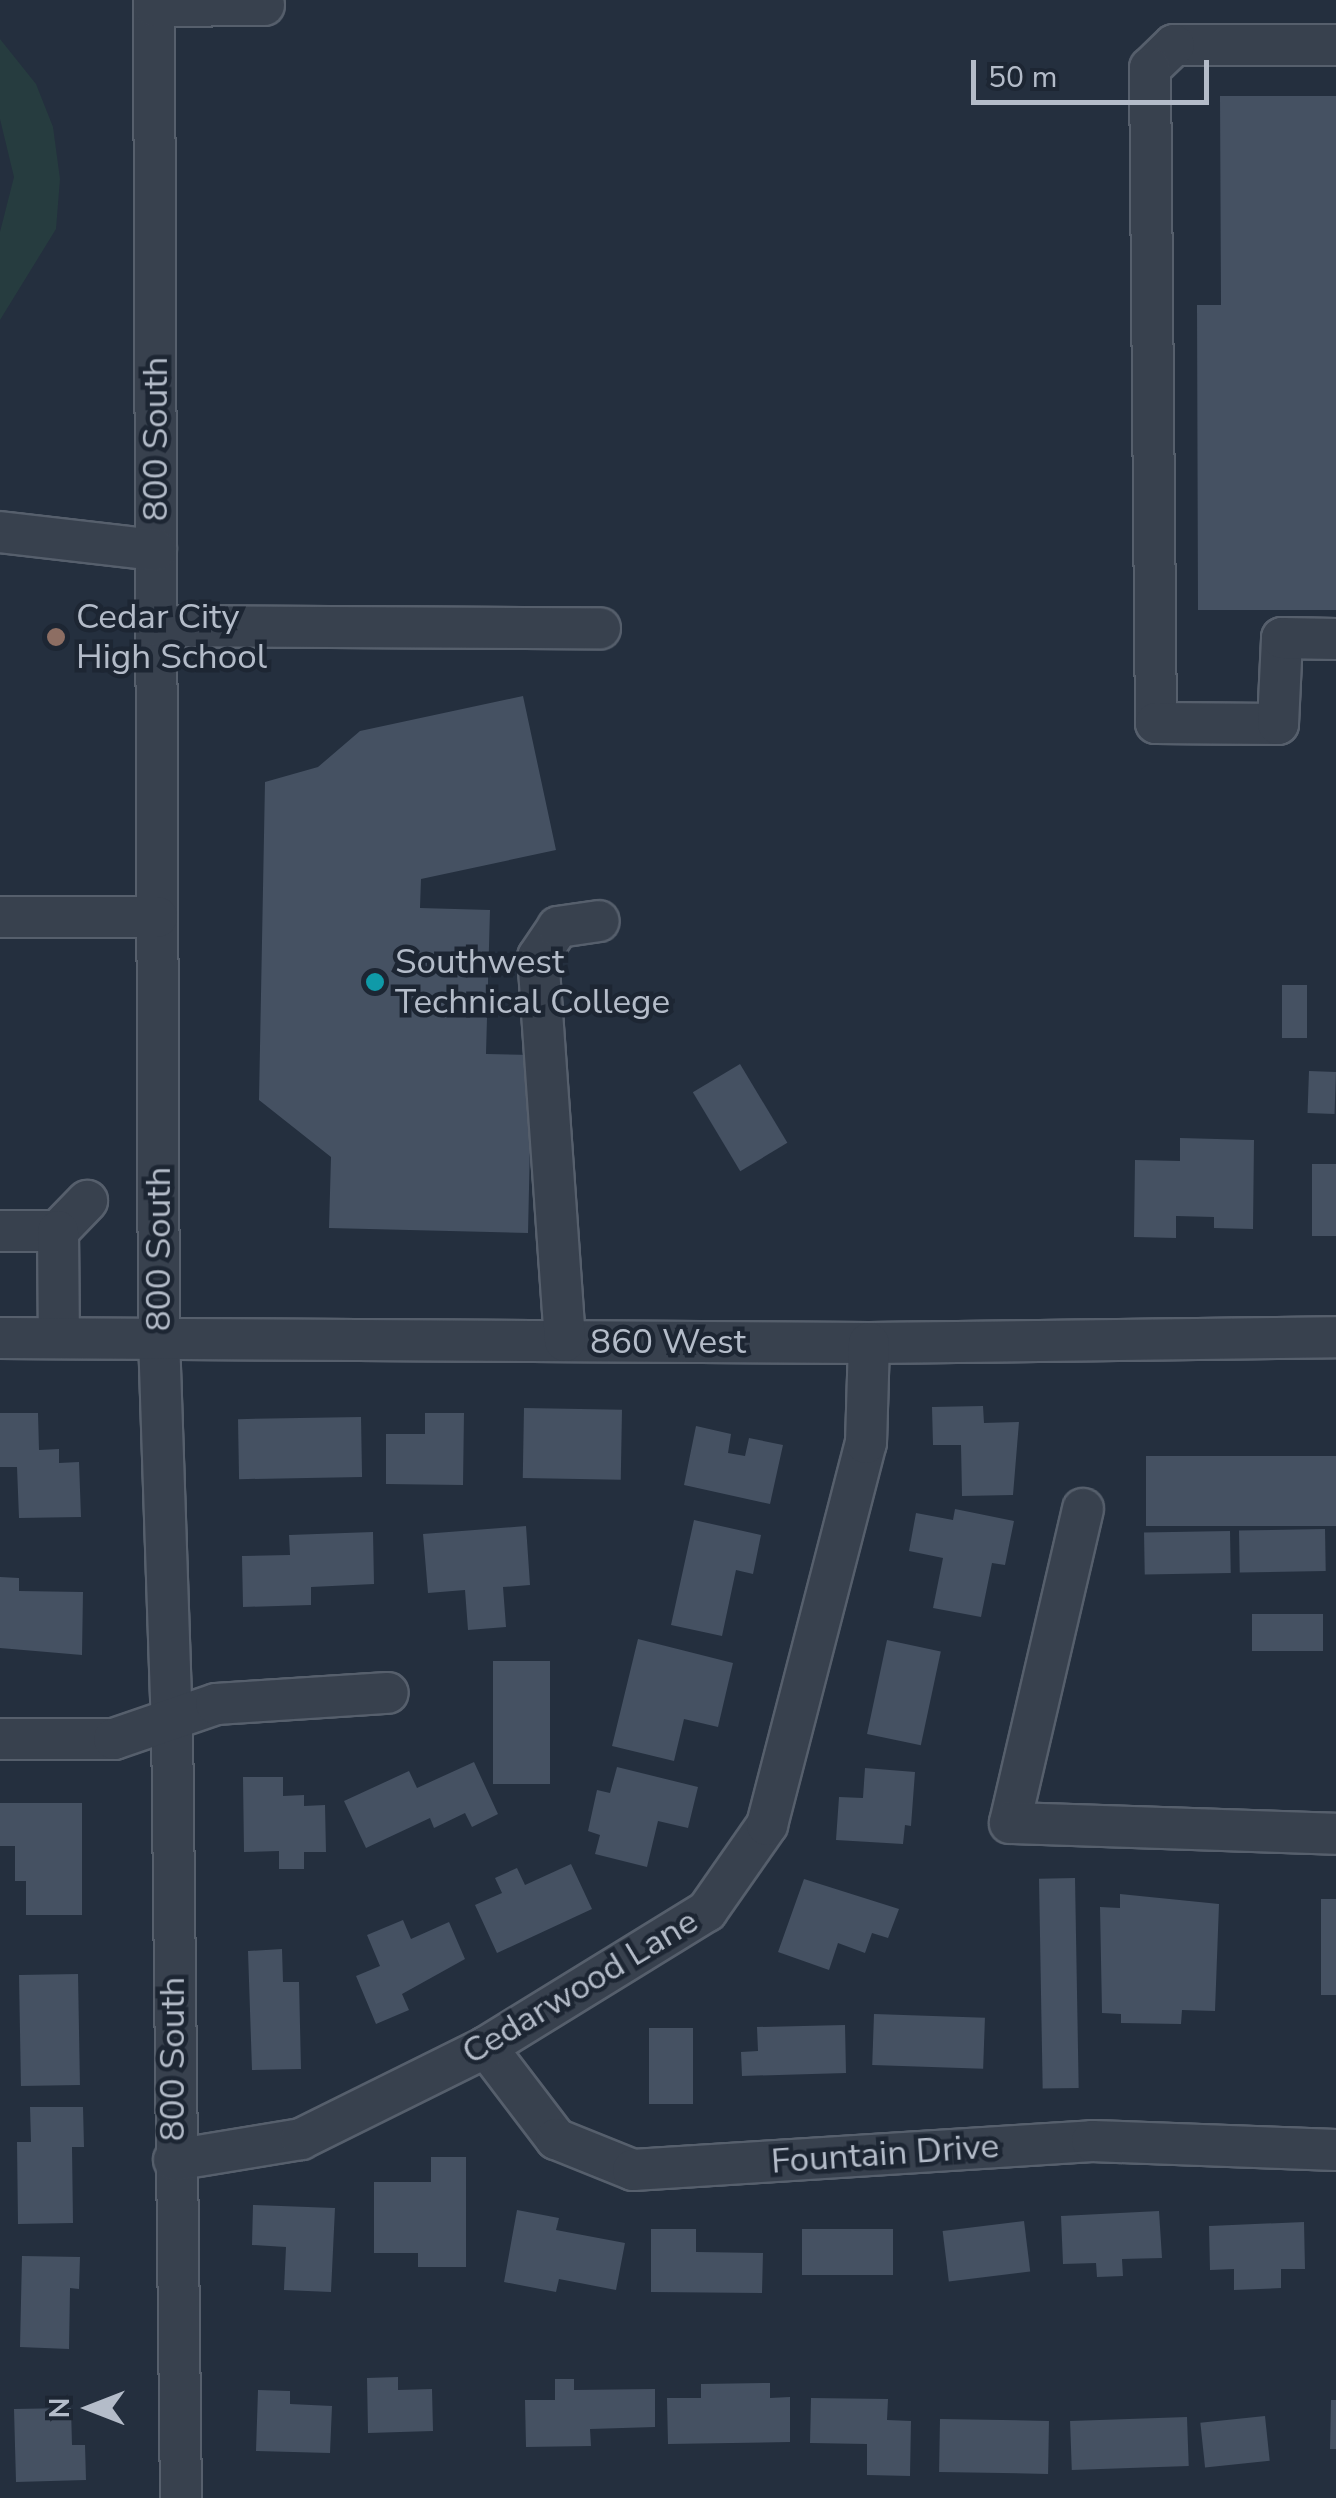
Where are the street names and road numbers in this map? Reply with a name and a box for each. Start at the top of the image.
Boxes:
street label: 800 South [135,357,177,521]
street label: 800 South [138,1167,180,1331]
street label: 860 West [590,1321,746,1363]
street label: Cedarwood Lane [455,1900,705,2074]
street label: 800 South [152,1977,194,2141]
street label: Fountain Drive [770,2125,1000,2183]

